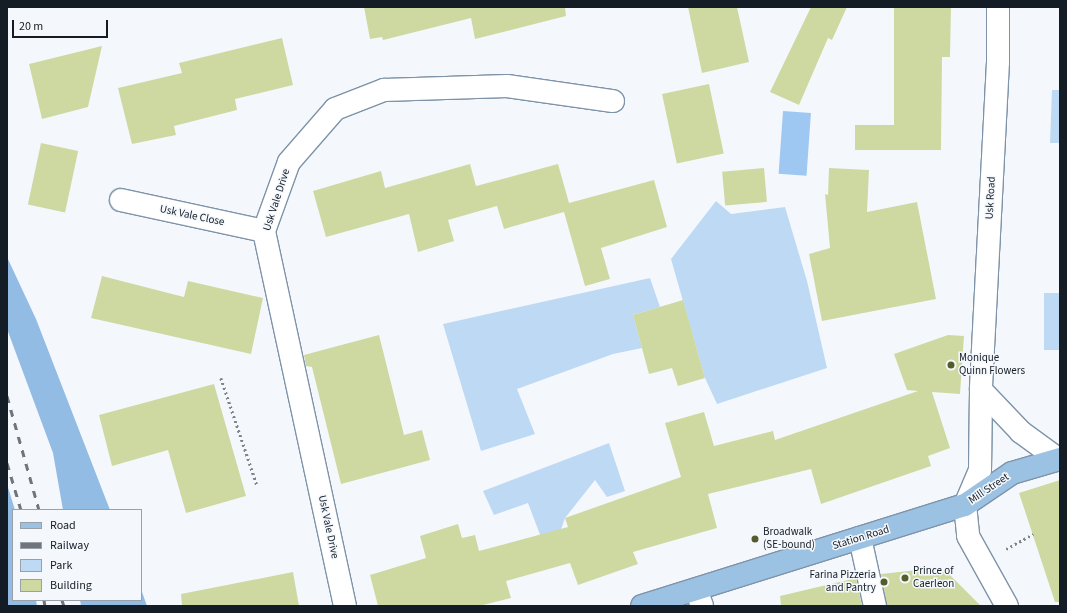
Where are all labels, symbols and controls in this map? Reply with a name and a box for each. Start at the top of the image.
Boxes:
scale bar [14,12,110,38]
text: 20 m [19,18,43,35]
street label: Usk Vale Drive [261,167,293,233]
street label: Usk Road [983,176,999,220]
street label: Usk Vale Close [158,203,226,229]
place label: Monique Quinn Flowers [959,352,1025,378]
marker: Monique Quinn Flowers [946,360,956,370]
street label: Mill Street [966,471,1012,507]
street label: Usk Vale Drive [315,494,341,560]
legend [12,509,142,601]
text: Road [50,517,76,534]
street label: Station Road [831,523,891,553]
place label: Broadwalk (SE-bound) [763,526,815,552]
marker: Broadwalk (SE-bound) [750,534,760,544]
text: Railway [50,537,89,554]
text: Park [50,557,72,574]
place label: Prince of Caerleon [913,565,954,591]
place label: Farina Pizzeria and Pantry [809,569,876,595]
marker: Prince of Caerleon [900,573,910,583]
text: Building [50,577,92,594]
marker: Farina Pizzeria and Pantry [879,577,889,587]

